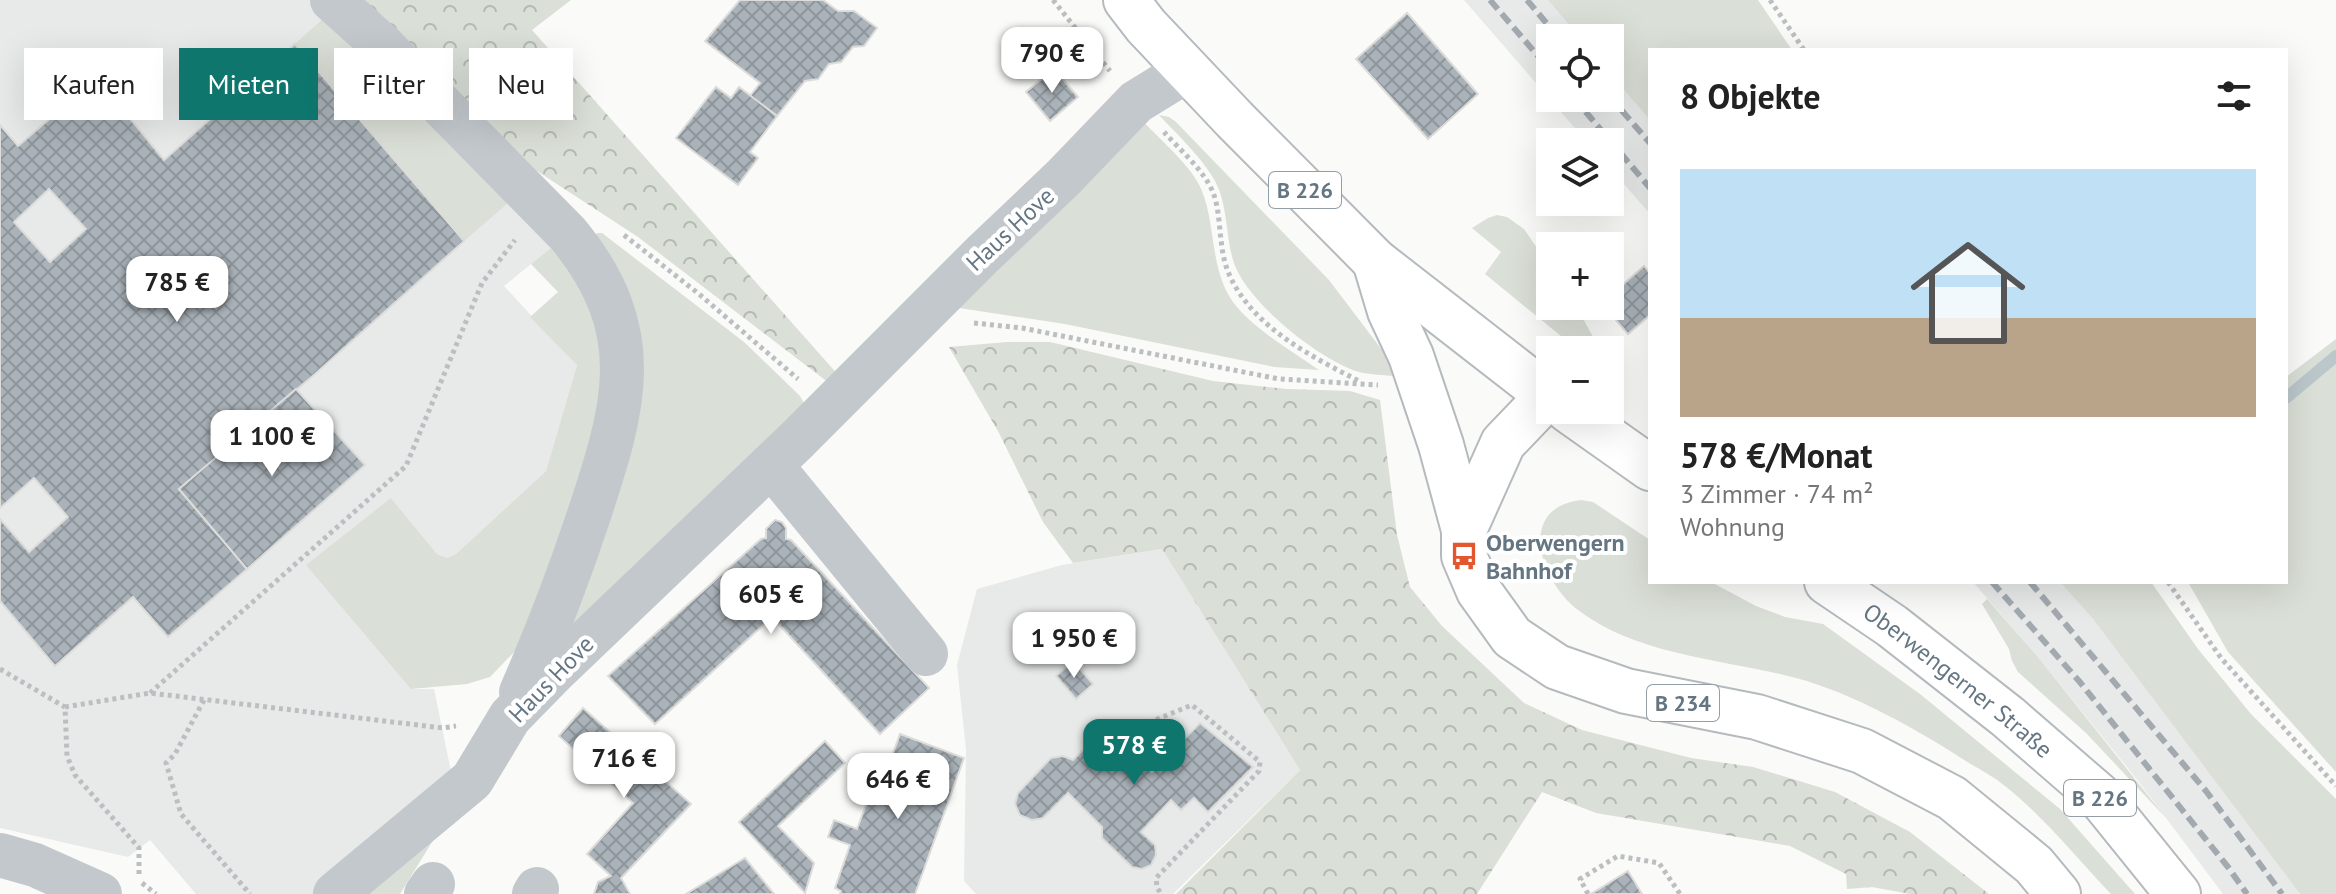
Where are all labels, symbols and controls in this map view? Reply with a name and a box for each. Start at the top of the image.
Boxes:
map controls [1536,24,1624,424]
button: locate [1536,24,1624,112]
pin: 790 € [996,27,1108,95]
text: 790 € [1019,36,1085,69]
chip: Kaufen [24,48,163,120]
chip: Mieten [179,48,318,120]
chip: Filter [334,48,453,120]
chip: Neu [469,48,573,120]
text: 8 Objekte [1680,74,1821,118]
icon: filters [2212,74,2256,118]
button: layers [1536,128,1624,216]
road number: B 226 [1269,172,1341,208]
street label: Haus Hove [959,180,1061,278]
icon: home [1896,221,2040,365]
button: + [1536,232,1624,320]
pin: 785 € [121,256,233,324]
text: 785 € [144,265,210,298]
button: − [1536,336,1624,424]
pin: 1 100 € [198,410,346,478]
text: 1 100 € [229,419,315,452]
text: 578 €/Monat [1680,433,1872,477]
text: 3 Zimmer · 74 m² [1680,477,1873,510]
text: Wohnung [1680,510,1785,543]
place label: Oberwengern Bahnhof [1486,527,1624,586]
bus stop icon: Oberwengern Bahnhof [1449,541,1479,571]
pin: 605 € [715,568,827,636]
text: 605 € [738,577,804,610]
street label: Oberwengerner Straße [1858,596,2059,764]
pin: 1 950 € [1000,612,1148,680]
text: 1 950 € [1031,621,1117,654]
street label: Haus Hove [502,629,600,729]
road number: B 234 [1647,685,1719,721]
pin: 578 € [1078,719,1190,787]
text: 578 € [1101,728,1167,761]
pin: 716 € [568,732,680,800]
text: 716 € [591,741,657,774]
pin: 646 € [842,753,954,821]
text: 646 € [865,762,931,795]
road number: B 226 [2064,780,2136,816]

